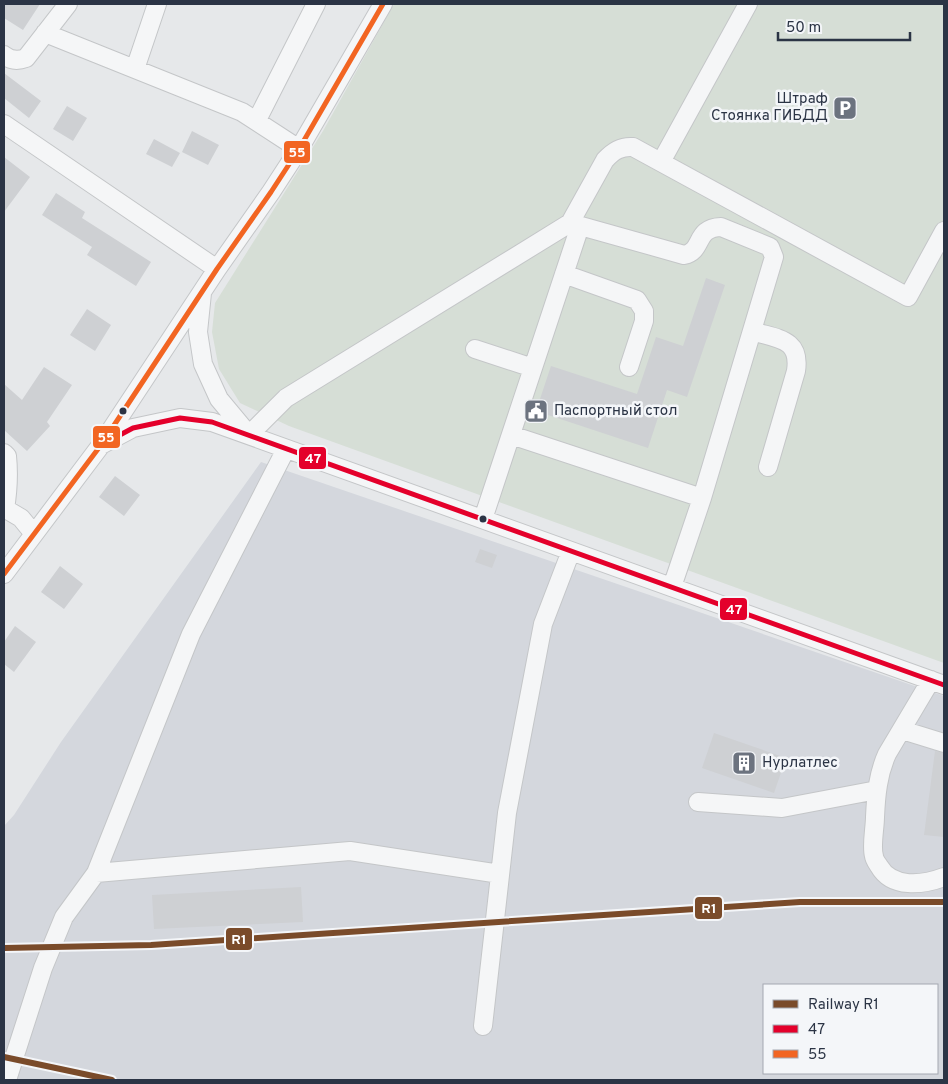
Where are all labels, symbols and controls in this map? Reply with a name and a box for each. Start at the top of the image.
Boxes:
scale bar [778,10,910,42]
text: 50 m [786,19,821,38]
place label: Штраф Стоянка ГИБДД [711,90,828,126]
parking icon: Штраф Стоянка ГИБДД [832,95,858,121]
line badge: 55 [283,140,311,164]
text: 55 [288,145,306,162]
public building icon: Паспортный стол [523,398,549,424]
place label: Паспортный стол [554,402,677,421]
unlabelled marker [118,406,128,416]
line badge: 55 [92,425,121,449]
text: 55 [97,430,115,447]
line badge: 47 [298,446,327,470]
text: 47 [305,451,321,468]
unlabelled marker [478,514,488,524]
line badge: 47 [719,597,748,621]
text: 47 [726,602,742,619]
building icon: Нурлатлес [731,750,757,776]
place label: Нурлатлес [762,754,838,773]
line badge: R1 [694,896,723,920]
text: R1 [701,901,717,918]
line badge: R1 [225,927,253,951]
text: R1 [231,932,247,949]
legend [763,984,938,1074]
text: Railway R1 [808,996,879,1015]
text: 47 [808,1021,825,1040]
text: 55 [808,1046,827,1065]

